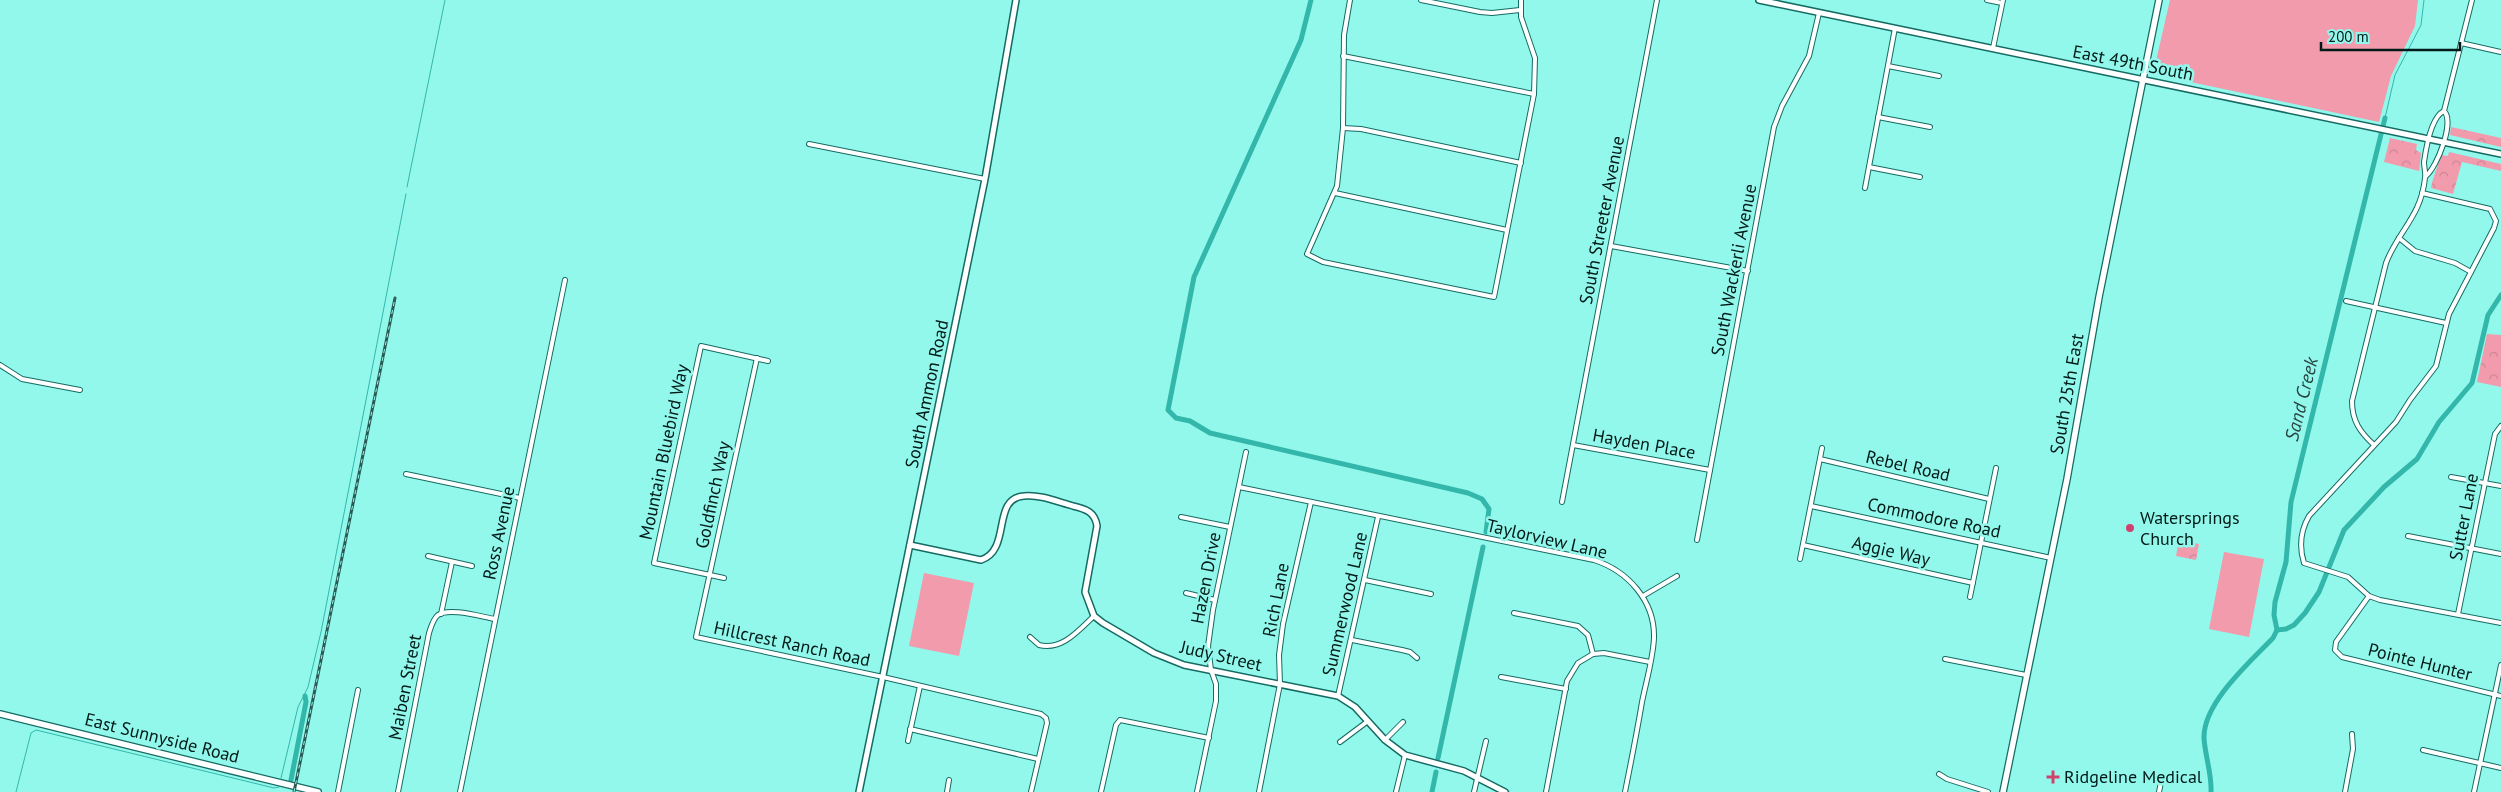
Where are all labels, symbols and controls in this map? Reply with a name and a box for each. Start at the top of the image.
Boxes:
scale bar [2321,20,2460,52]
text: 200 m [2328,27,2369,46]
street label: East 49th South [2071,40,2195,85]
street label: South Streeter Avenue [1574,134,1629,306]
street label: South Wackerli Avenue [1706,182,1761,358]
street label: South Ammon Road [900,318,953,470]
street label: South 25th East [2045,332,2088,456]
water label: Sand Creek [2279,353,2323,443]
street label: Mountain Bluebird Way [634,361,693,542]
street label: Hayden Place [1591,423,1697,464]
street label: Goldfinch Way [690,439,735,551]
street label: Rebel Road [1864,445,1953,486]
street label: Sutter Lane [2444,471,2483,562]
street label: Ross Avenue [477,484,520,582]
street label: Commodore Road [1865,492,2003,543]
place label: Watersprings Church [2140,506,2240,550]
street label: Taylorview Lane [1484,513,1610,564]
marker: Watersprings Church [2124,522,2136,534]
street label: Summerwood Lane [1317,529,1372,678]
street label: Hazen Drive [1185,530,1226,626]
street label: Aggie Way [1850,530,1933,571]
street label: Rich Lane [1257,561,1294,639]
street label: Hillcrest Ranch Road [712,616,872,671]
street label: Maiben Street [383,632,426,742]
street label: Judy Street [1177,635,1264,676]
street label: Pointe Hunter [2366,637,2475,686]
street label: East Sunnyside Road [82,707,242,768]
place label: Ridgeline Medical [2064,765,2203,788]
marker: Ridgeline Medical [2046,770,2060,784]

